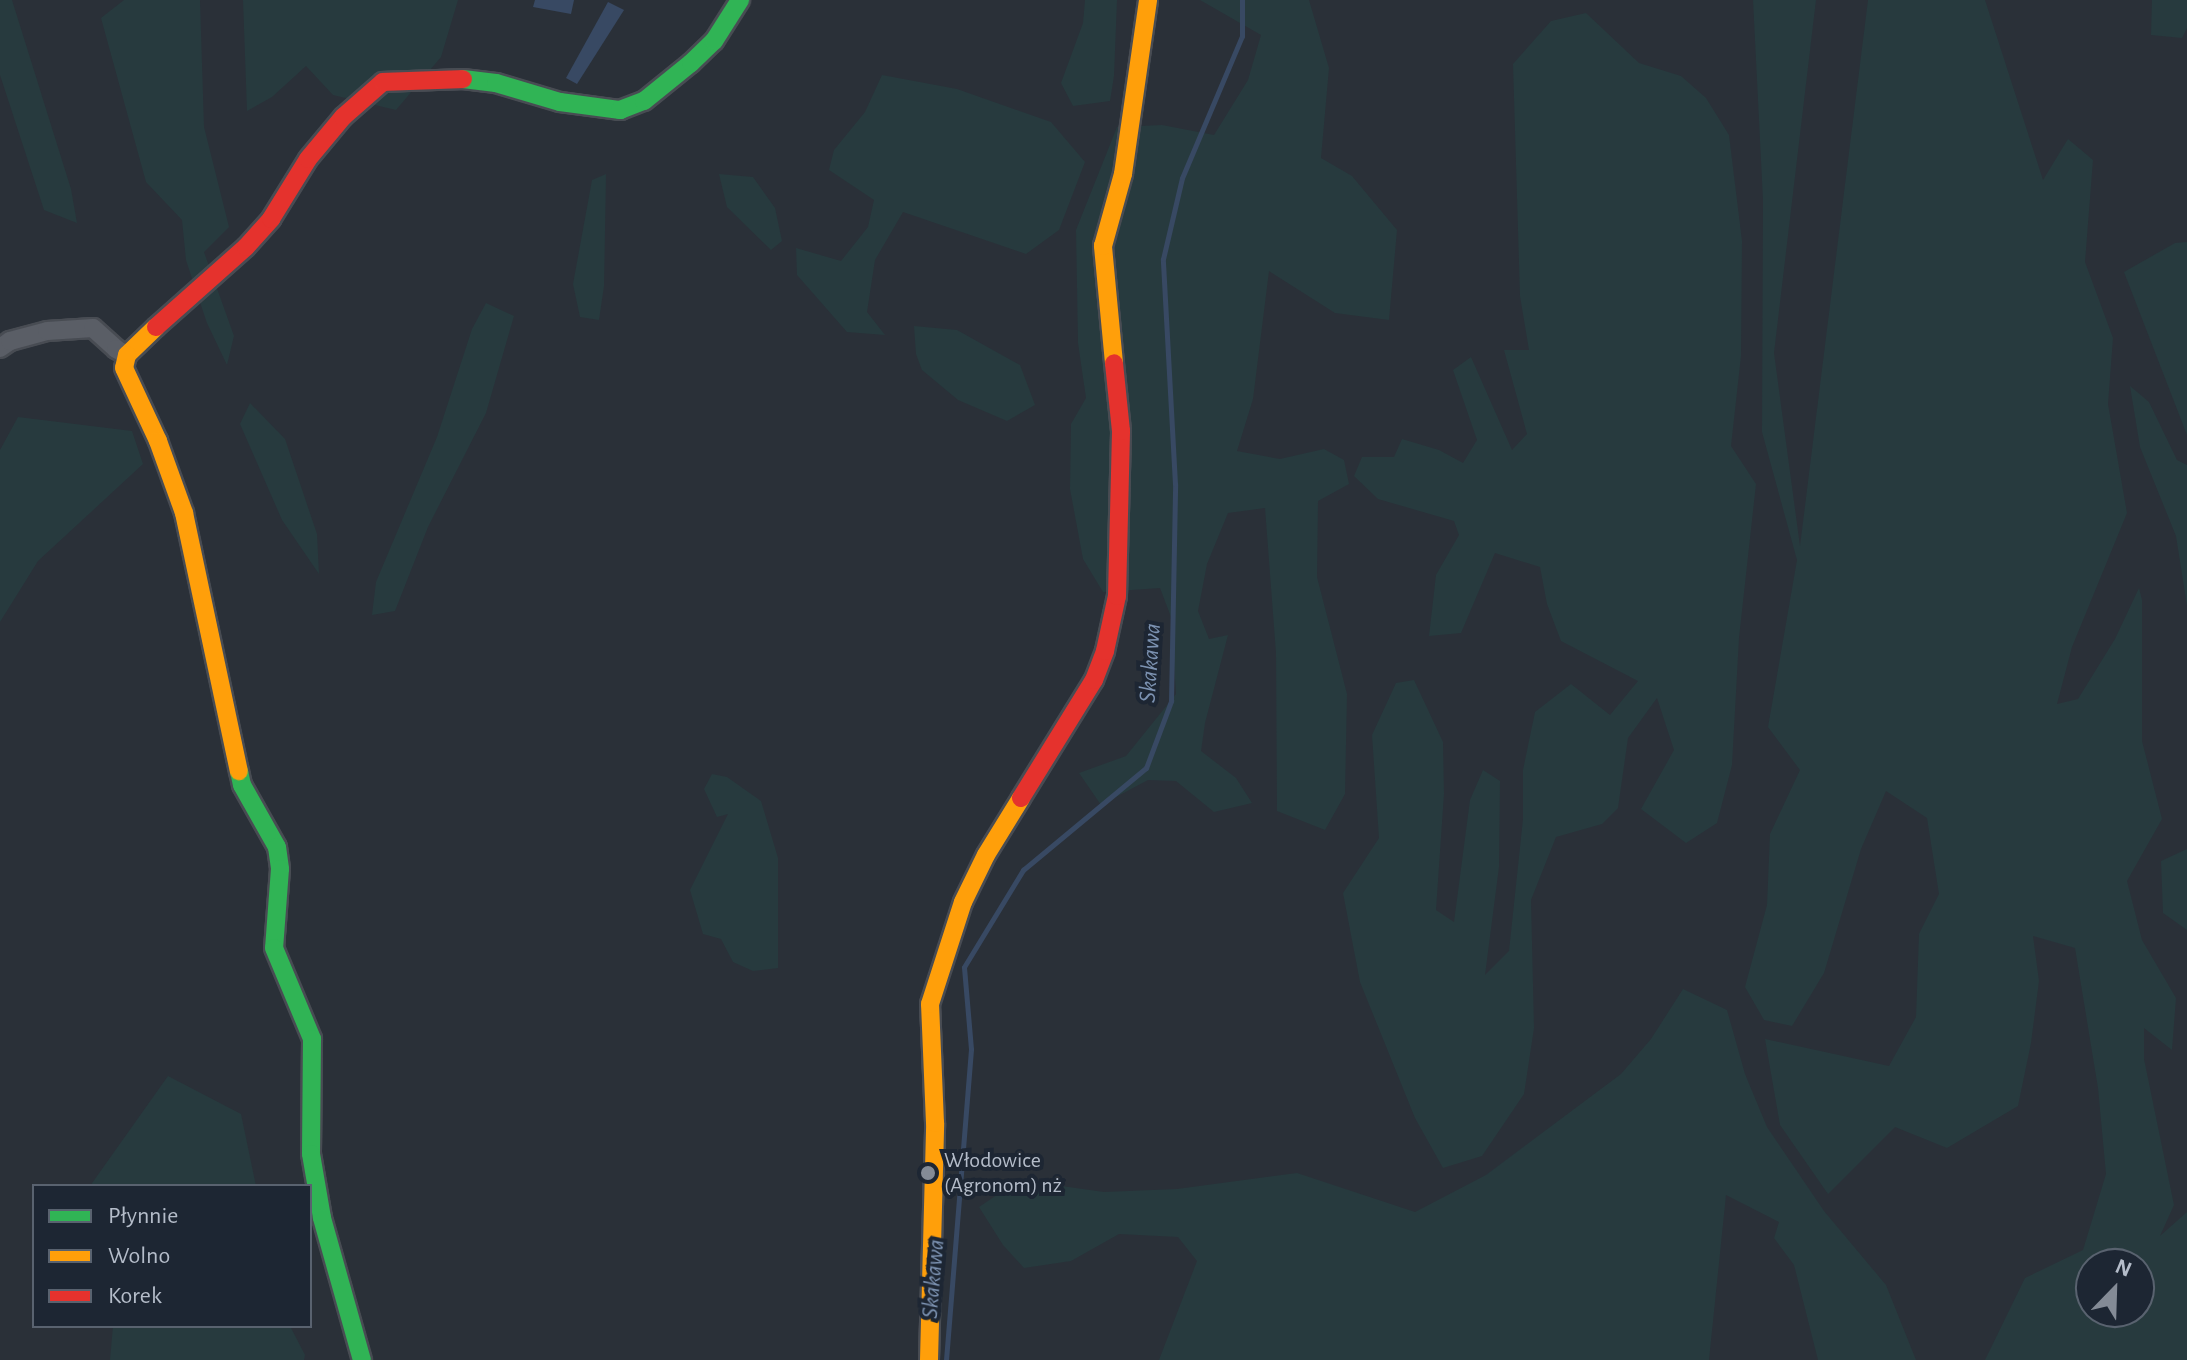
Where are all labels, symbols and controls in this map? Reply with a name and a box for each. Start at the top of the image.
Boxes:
water label: Skakawa [1134,622,1168,704]
place label: Włodowice (Agronom) nż [944,1147,1062,1198]
marker: Włodowice (Agronom) nż [919,1164,937,1182]
legend [32,1184,312,1328]
text: Płynnie [108,1204,178,1228]
water label: Skakawa [916,1238,952,1320]
text: Wolno [108,1244,170,1268]
north arrow [2075,1248,2155,1328]
text: N [2112,1255,2135,1281]
text: Korek [108,1284,162,1308]

